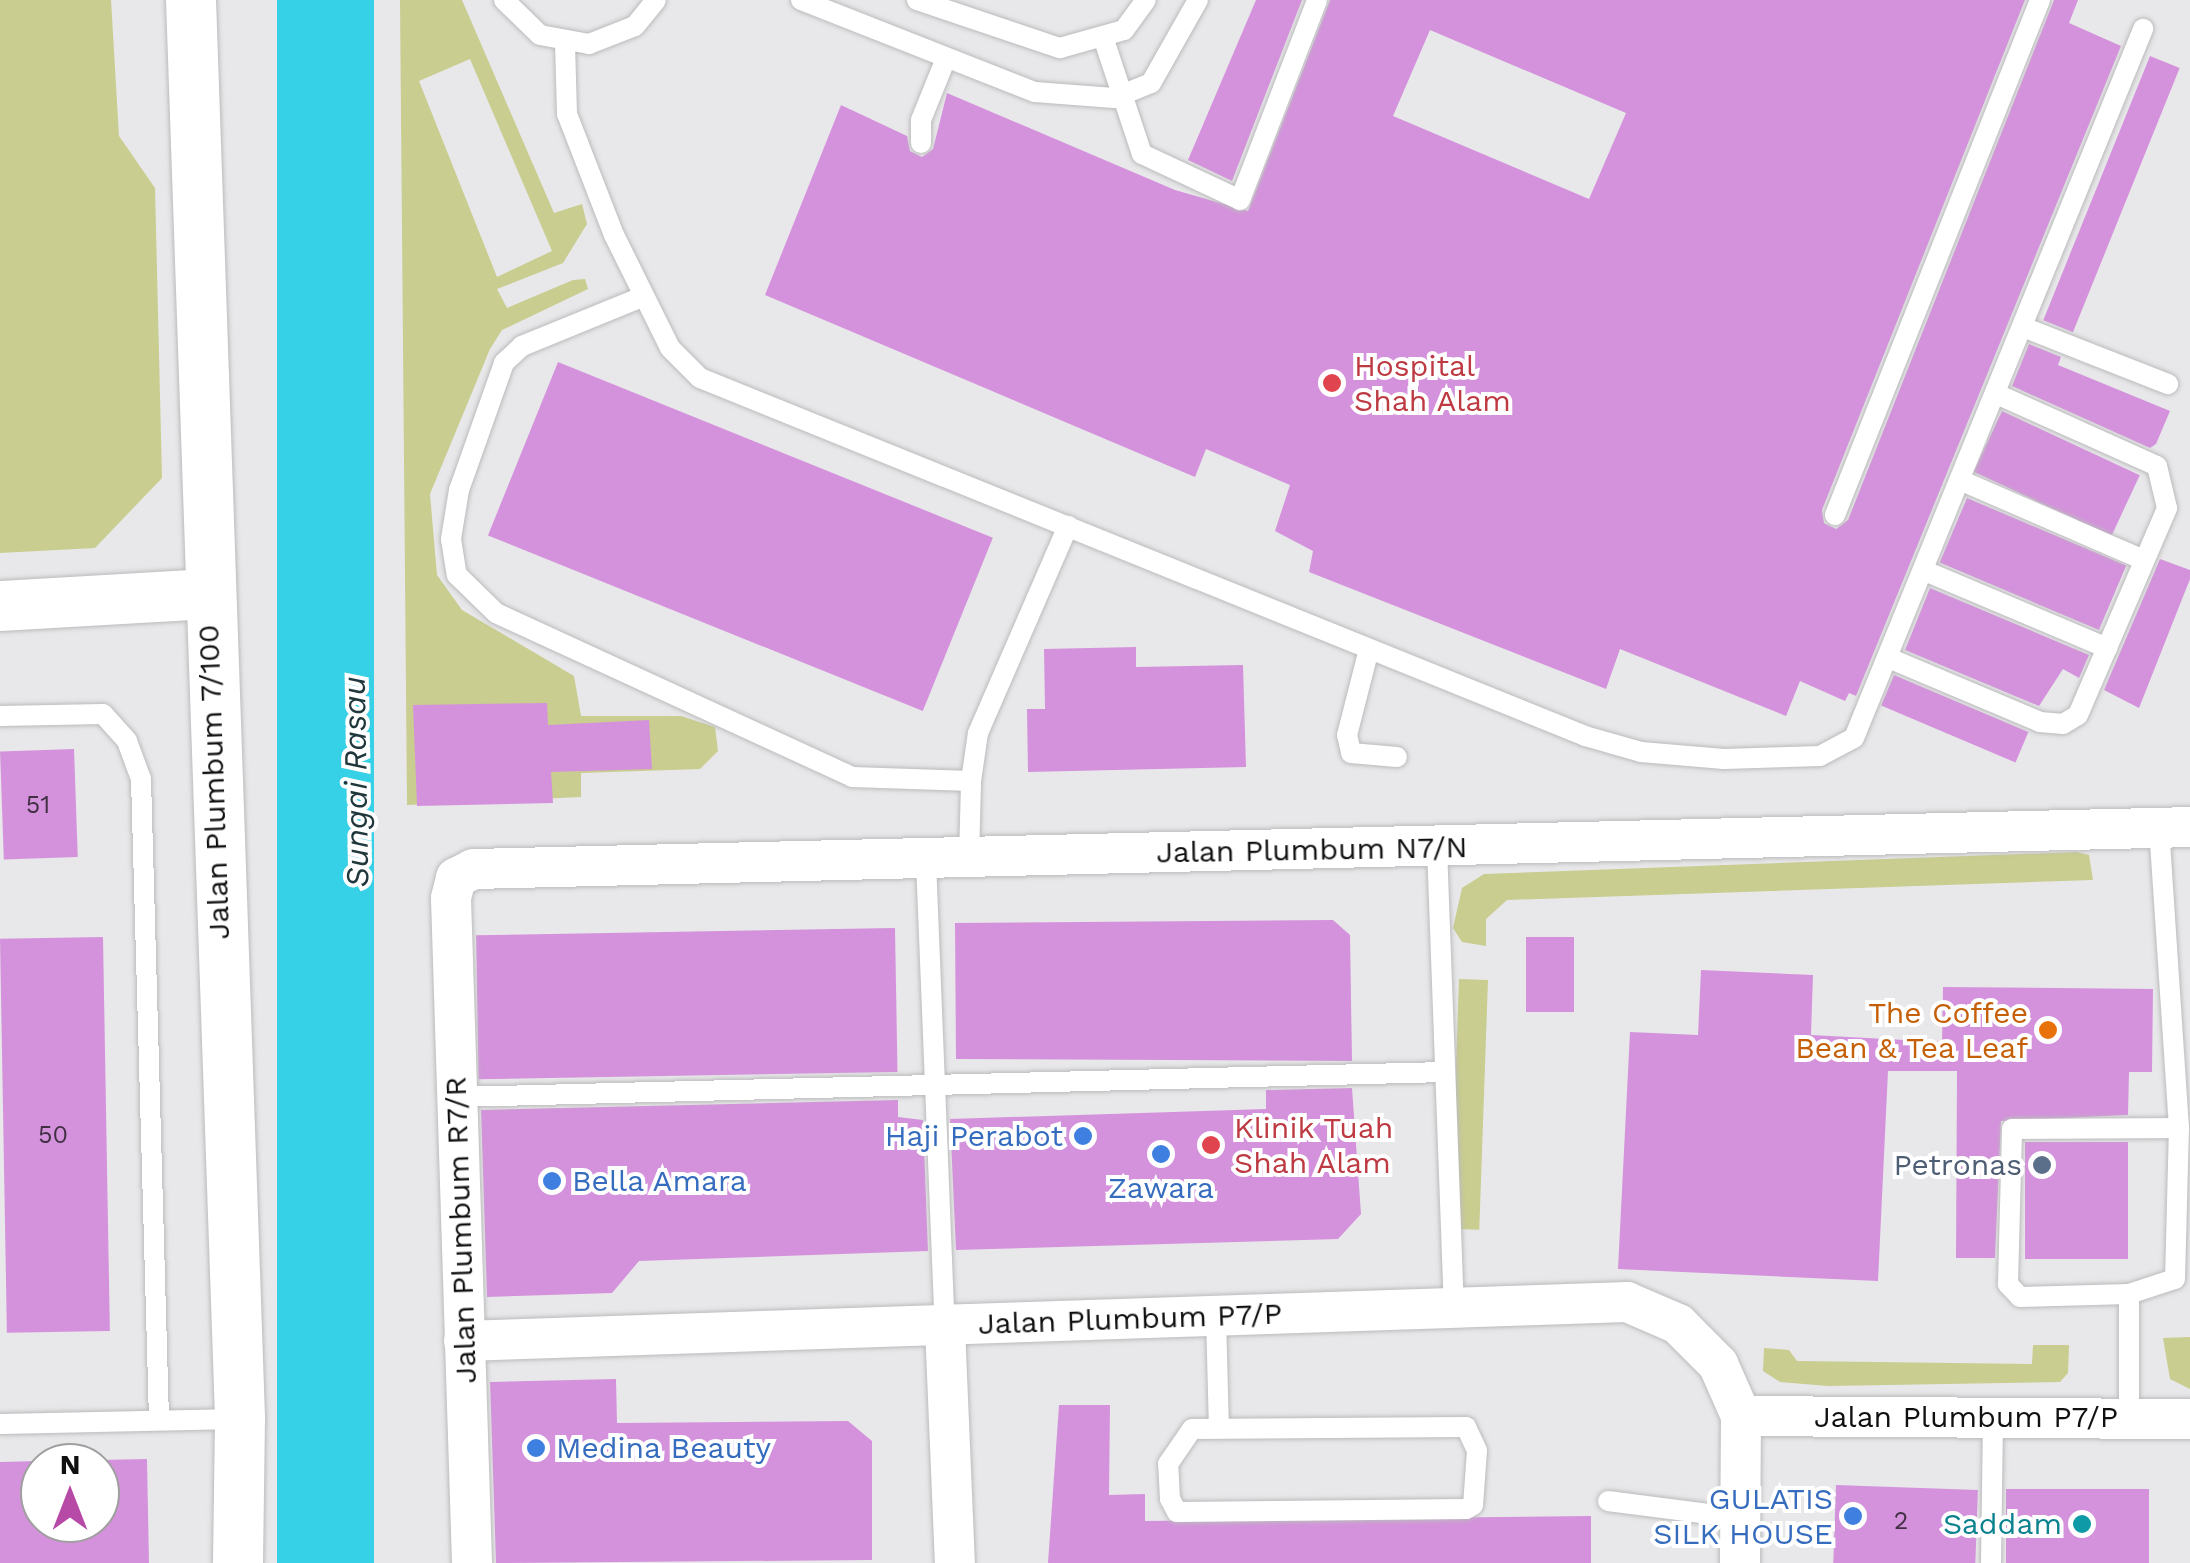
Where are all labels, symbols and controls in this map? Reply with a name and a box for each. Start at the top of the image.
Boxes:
place label: Hospital Shah Alam [1354,348,1512,418]
marker: Hospital Shah Alam [1319,370,1345,396]
street label: Jalan Plumbum 7/100 [190,623,238,941]
water label: Sungai Rasau [335,676,377,888]
house number: 51 [26,790,50,820]
street label: Jalan Plumbum N7/N [1156,829,1468,871]
place label: The Coffee Bean & Tea Leaf [1794,995,2028,1066]
marker: The Coffee Bean & Tea Leaf [2037,1019,2059,1041]
street label: Jalan Plumbum R7/R [438,1076,484,1384]
place label: Klinik Tuah Shah Alam [1234,1110,1395,1180]
place label: Haji Perabot [885,1118,1063,1154]
house number: 50 [38,1120,68,1150]
marker: Haji Perabot [1072,1125,1094,1147]
marker: Klinik Tuah Shah Alam [1198,1132,1224,1158]
marker: Zawara [1150,1143,1172,1165]
place label: Petronas [1893,1147,2022,1183]
marker: Petronas [2031,1154,2053,1176]
place label: Bella Amara [572,1163,749,1199]
marker: Bella Amara [541,1170,563,1192]
place label: Zawara [1108,1170,1214,1206]
street label: Jalan Plumbum P7/P [977,1296,1283,1342]
street label: Jalan Plumbum P7/P [1814,1399,2118,1435]
place label: Medina Beauty [556,1430,772,1466]
marker: Medina Beauty [525,1437,547,1459]
north arrow [20,1443,120,1543]
text: N [60,1448,80,1481]
place label: GULATIS SILK HOUSE [1653,1481,1833,1552]
marker: GULATIS SILK HOUSE [1842,1505,1864,1527]
house number: 2 [1894,1506,1908,1536]
place label: Saddam [1943,1506,2062,1542]
marker: Saddam [2071,1513,2093,1535]

